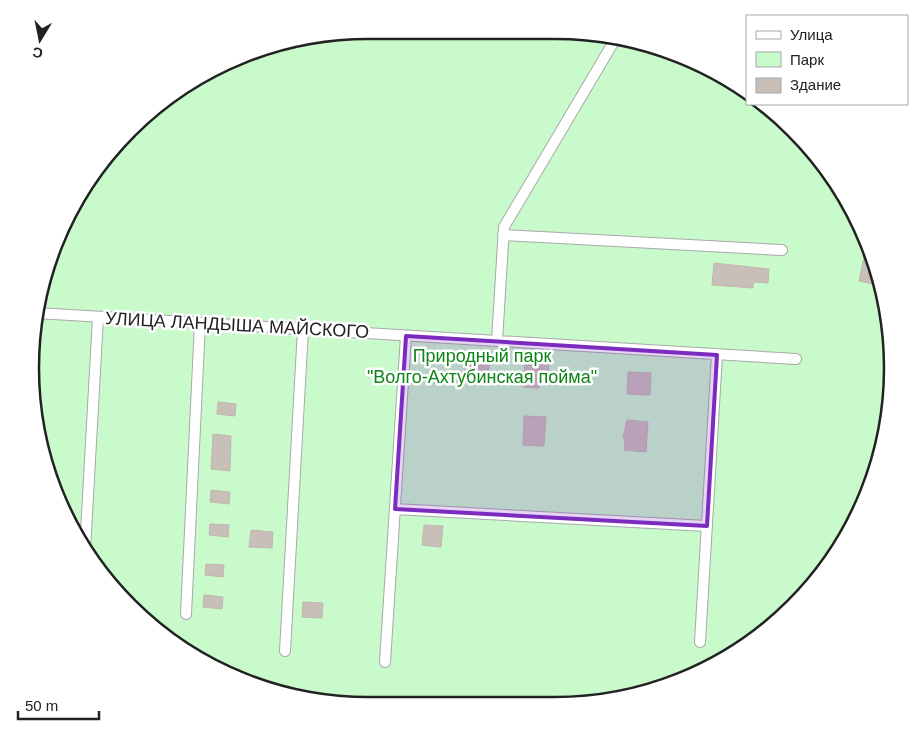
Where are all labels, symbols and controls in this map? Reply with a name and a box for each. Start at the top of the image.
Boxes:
north arrow [15,15,65,65]
legend [746,15,908,105]
text: Улица [790,26,833,43]
text: С [31,44,44,62]
text: Парк [790,51,824,68]
text: Здание [790,76,841,93]
street label: УЛИЦА ЛАНДЫША МАЙСКОГО [104,307,370,342]
park label: Природный парк "Волго-Ахтубинская пойма" [367,346,597,387]
scale bar [18,688,99,720]
text: 50 m [25,697,58,714]

